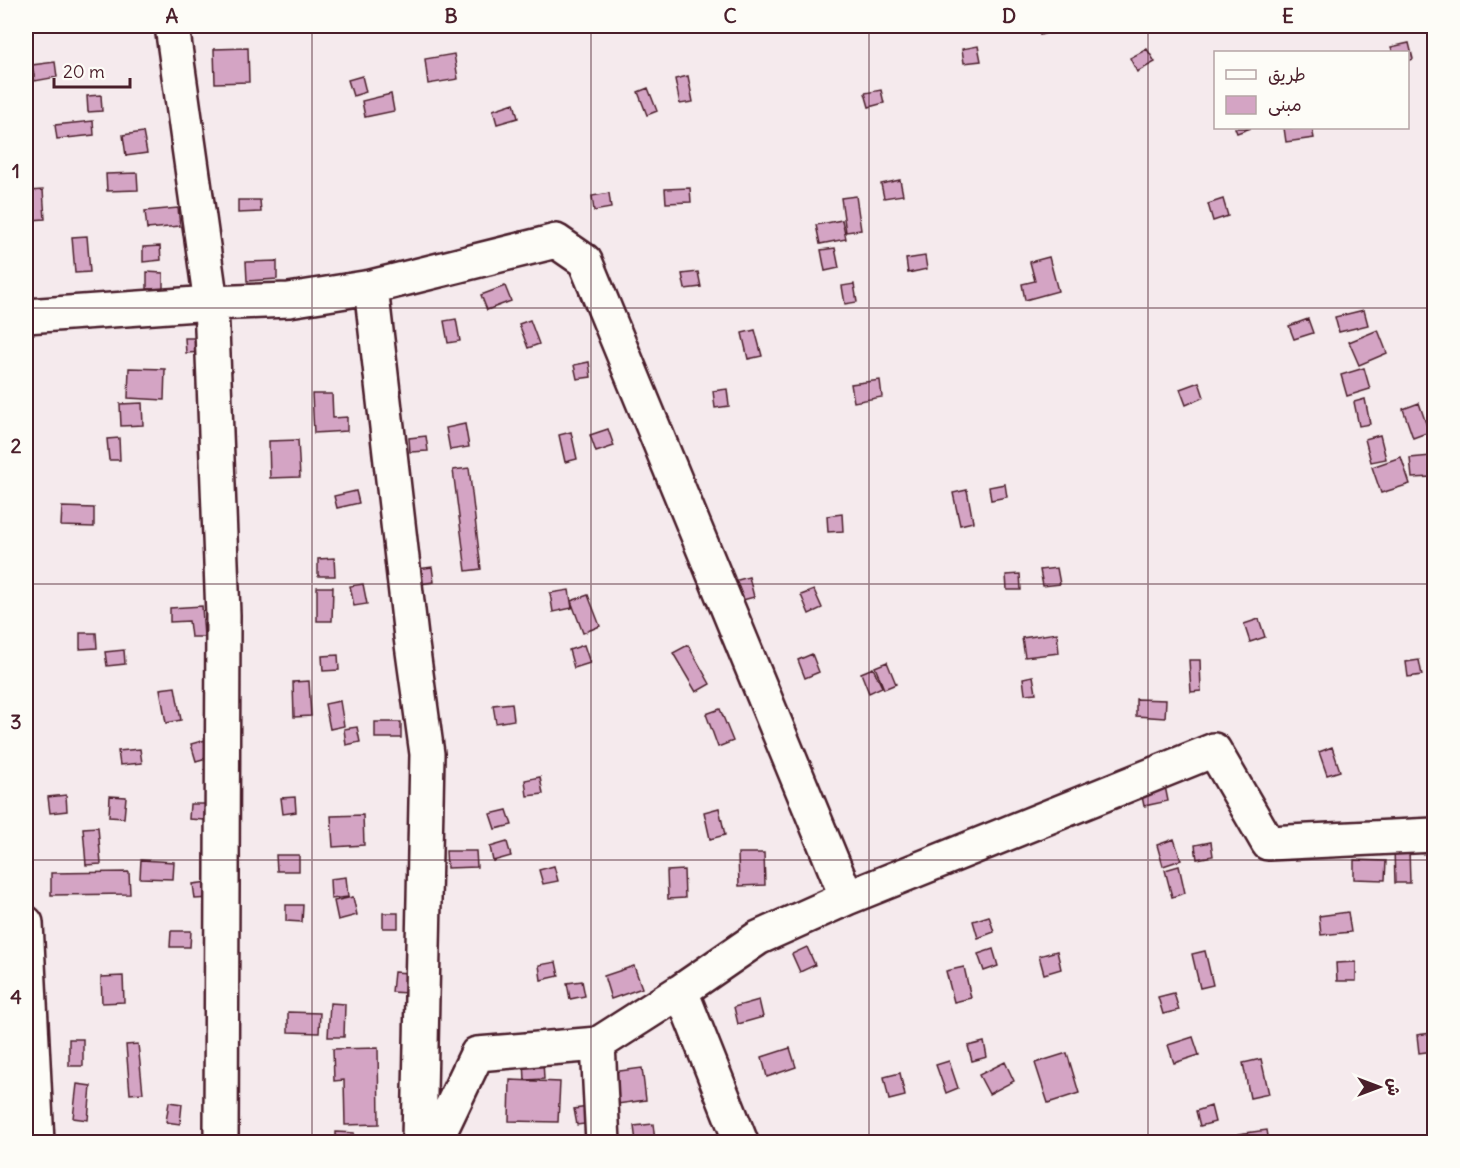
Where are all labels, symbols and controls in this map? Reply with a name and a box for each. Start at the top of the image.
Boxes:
text: A [166,3,179,28]
text: B [444,3,458,28]
text: C [723,3,737,28]
text: D [1002,3,1016,28]
text: E [1282,3,1294,28]
scale bar [54,51,130,89]
legend [1214,51,1409,129]
text: 20 m [63,60,105,83]
text: طريق [1268,63,1306,86]
text: مبنى [1268,93,1302,116]
text: 1 [12,158,20,183]
text: 2 [11,433,22,458]
text: 3 [10,709,22,734]
text: 4 [10,984,22,1009]
north arrow [1349,1057,1409,1117]
text: ش [1384,1078,1404,1096]

